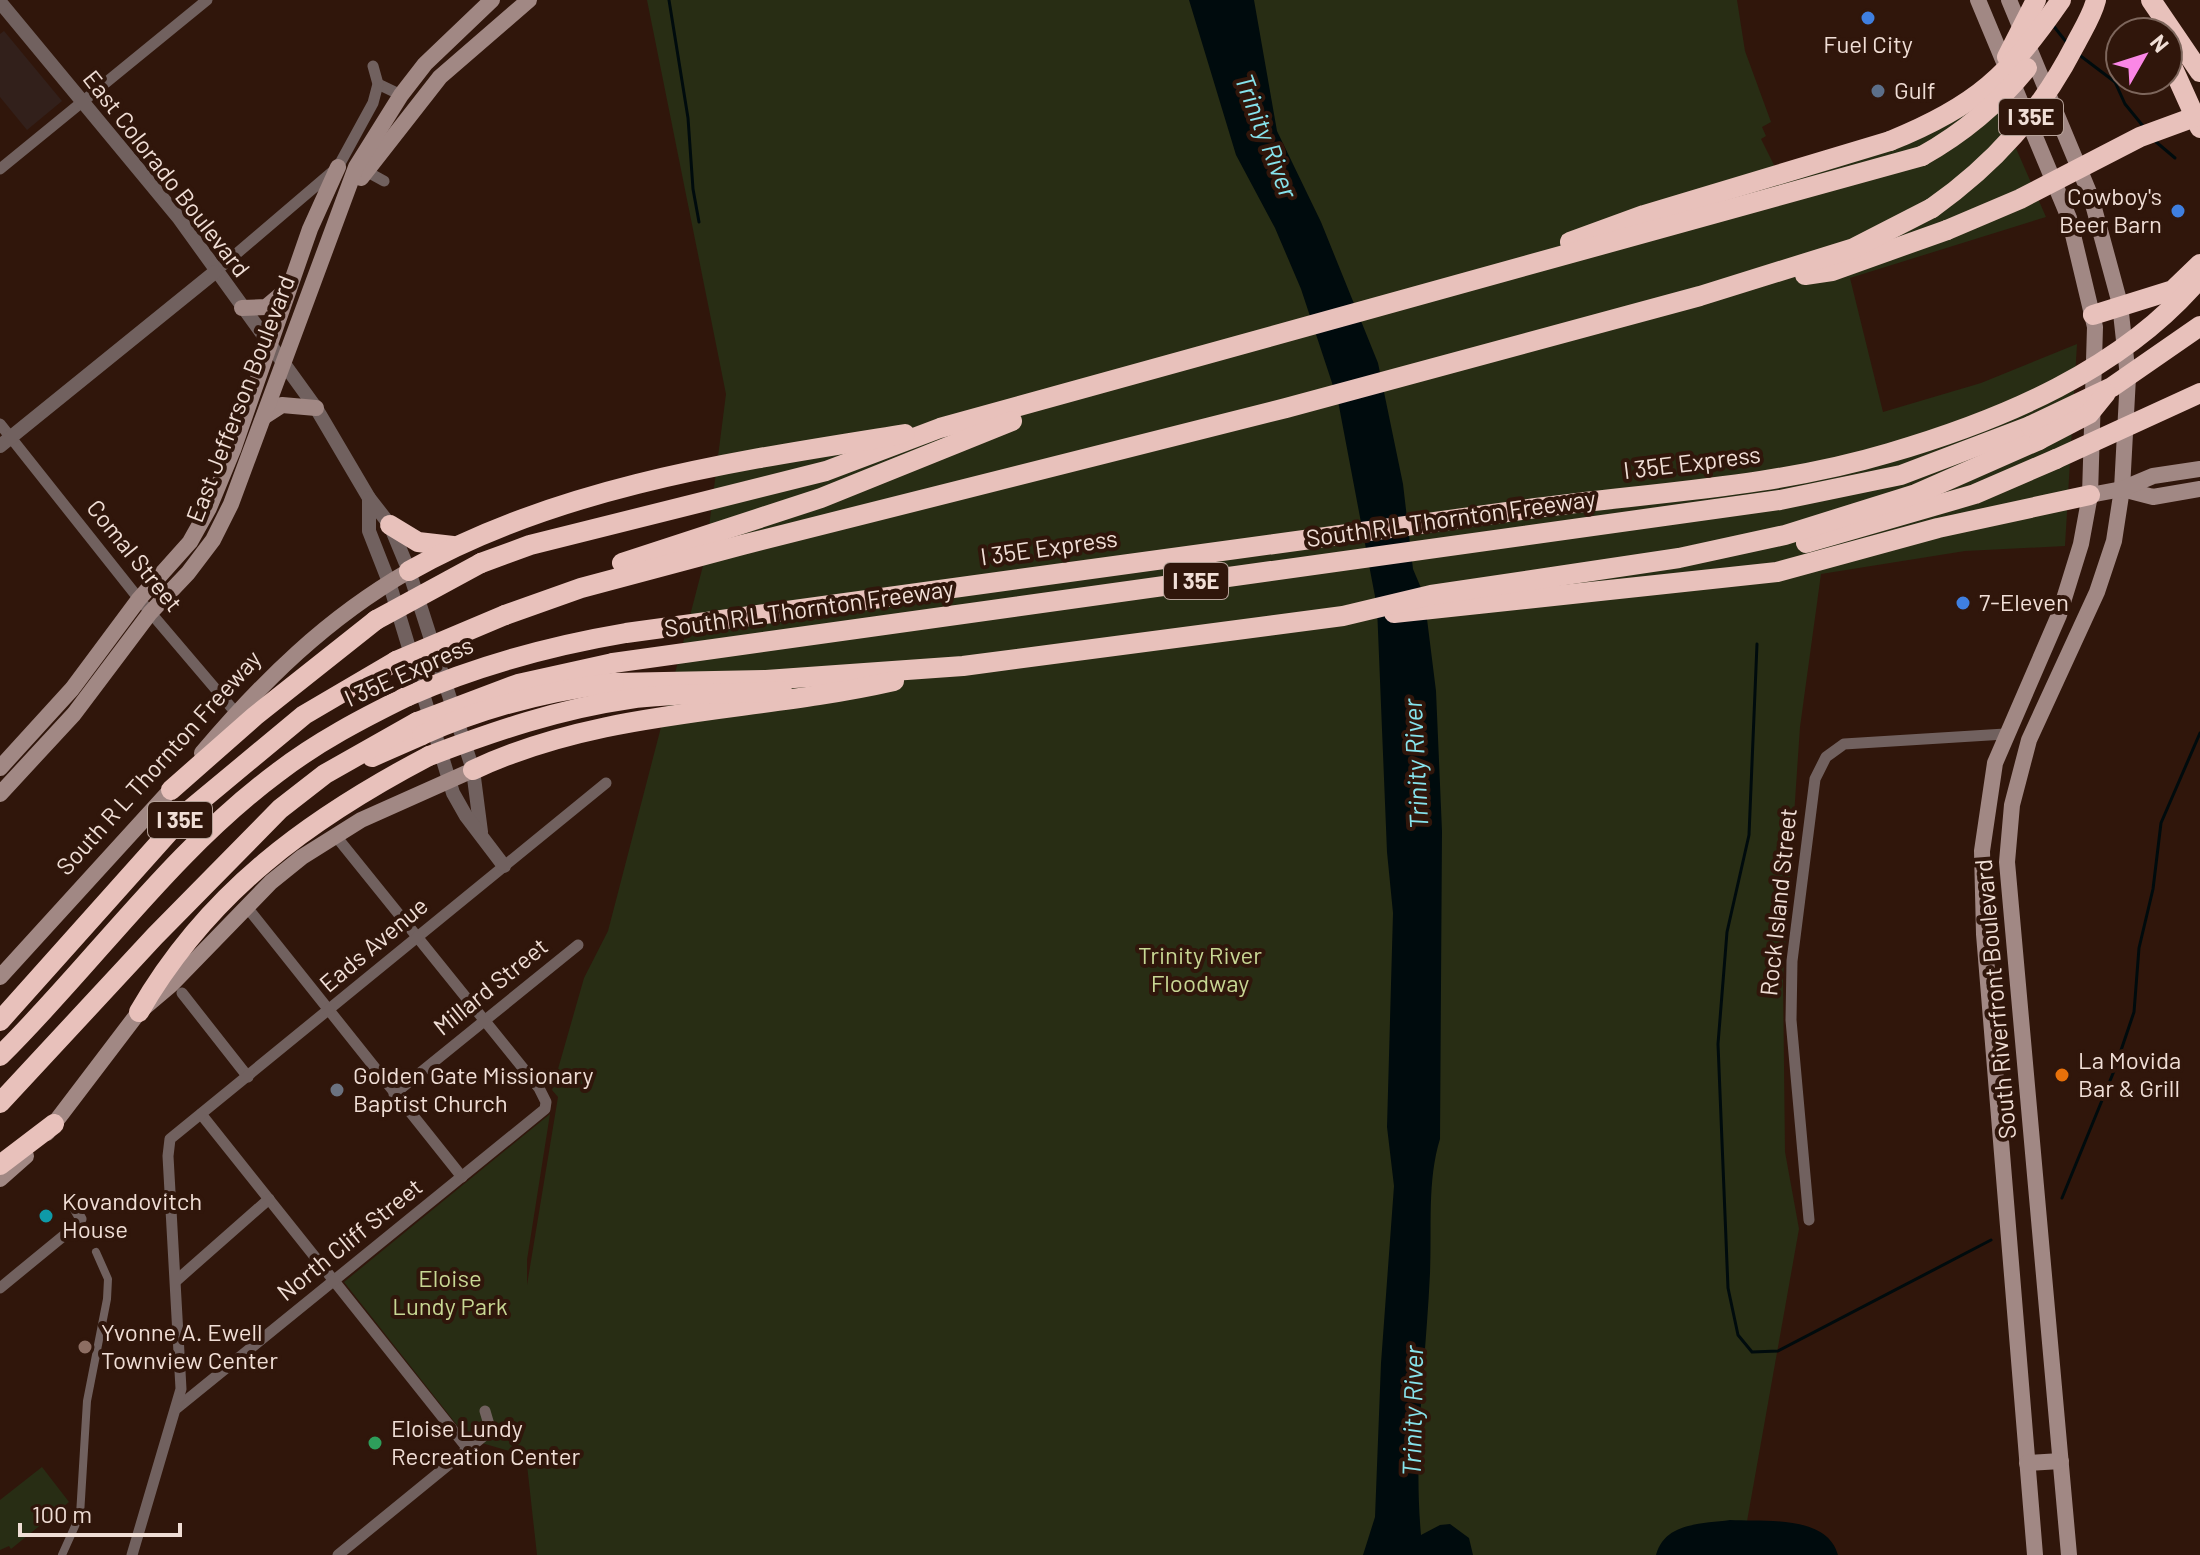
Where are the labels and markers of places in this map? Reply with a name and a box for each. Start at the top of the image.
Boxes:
marker: Fuel City [1859,9,1877,27]
place label: Fuel City [1823,29,1913,58]
place label: Gulf [1894,75,1936,104]
marker: Gulf [1869,82,1887,100]
place label: Cowboy's Beer Barn [2059,181,2162,238]
marker: Cowboy's Beer Barn [2169,202,2187,220]
place label: 7-Eleven [1979,587,2069,616]
marker: 7-Eleven [1954,594,1972,612]
place label: La Movida Bar & Grill [2078,1045,2181,1102]
place label: Golden Gate Missionary Baptist Church [353,1060,593,1117]
marker: La Movida Bar & Grill [2053,1066,2071,1084]
marker: Golden Gate Missionary Baptist Church [328,1081,346,1099]
place label: Kovandovitch House [62,1186,202,1243]
marker: Kovandovitch House [37,1207,55,1225]
place label: Yvonne A. Ewell Townview Center [101,1317,278,1374]
marker: Yvonne A. Ewell Townview Center [76,1338,94,1356]
place label: Eloise Lundy Recreation Center [391,1413,580,1470]
marker: Eloise Lundy Recreation Center [366,1434,384,1452]

